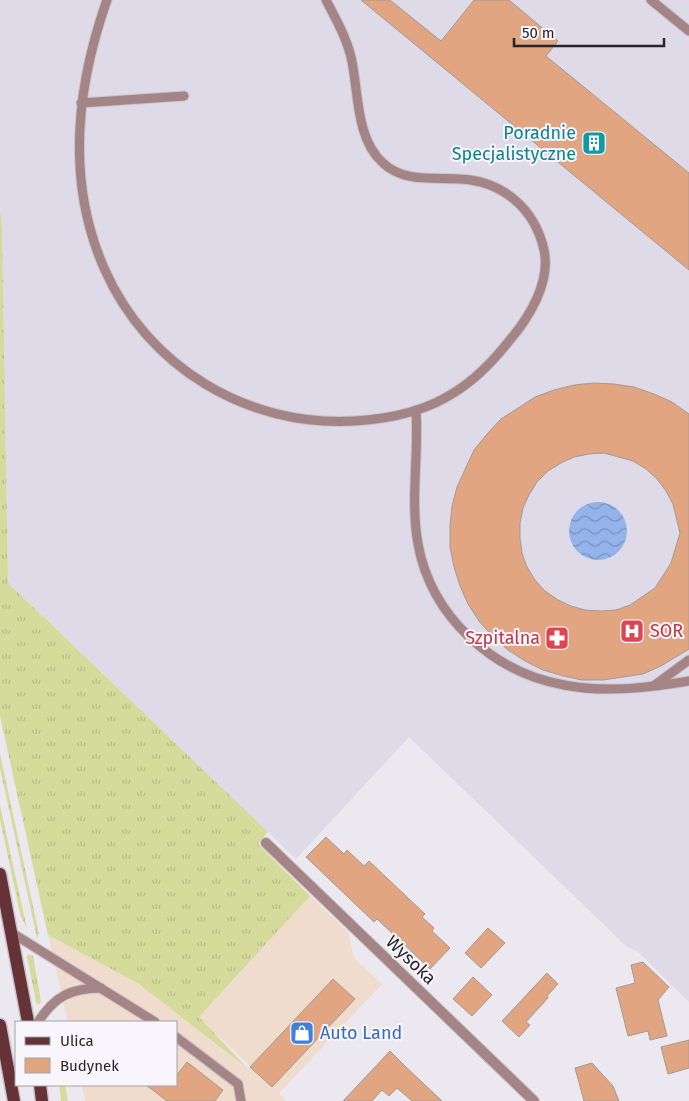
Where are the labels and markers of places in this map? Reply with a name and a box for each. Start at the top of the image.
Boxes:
place label: Poradnie Specjalistyczne [452,122,576,165]
building icon: Poradnie Specjalistyczne [581,130,607,156]
hospital icon: SOR [619,618,645,644]
place label: SOR [650,620,683,642]
pharmacy icon: Szpitalna [544,625,570,651]
place label: Szpitalna [465,627,540,649]
shop icon: Auto Land [289,1020,315,1046]
place label: Auto Land [320,1022,402,1044]

